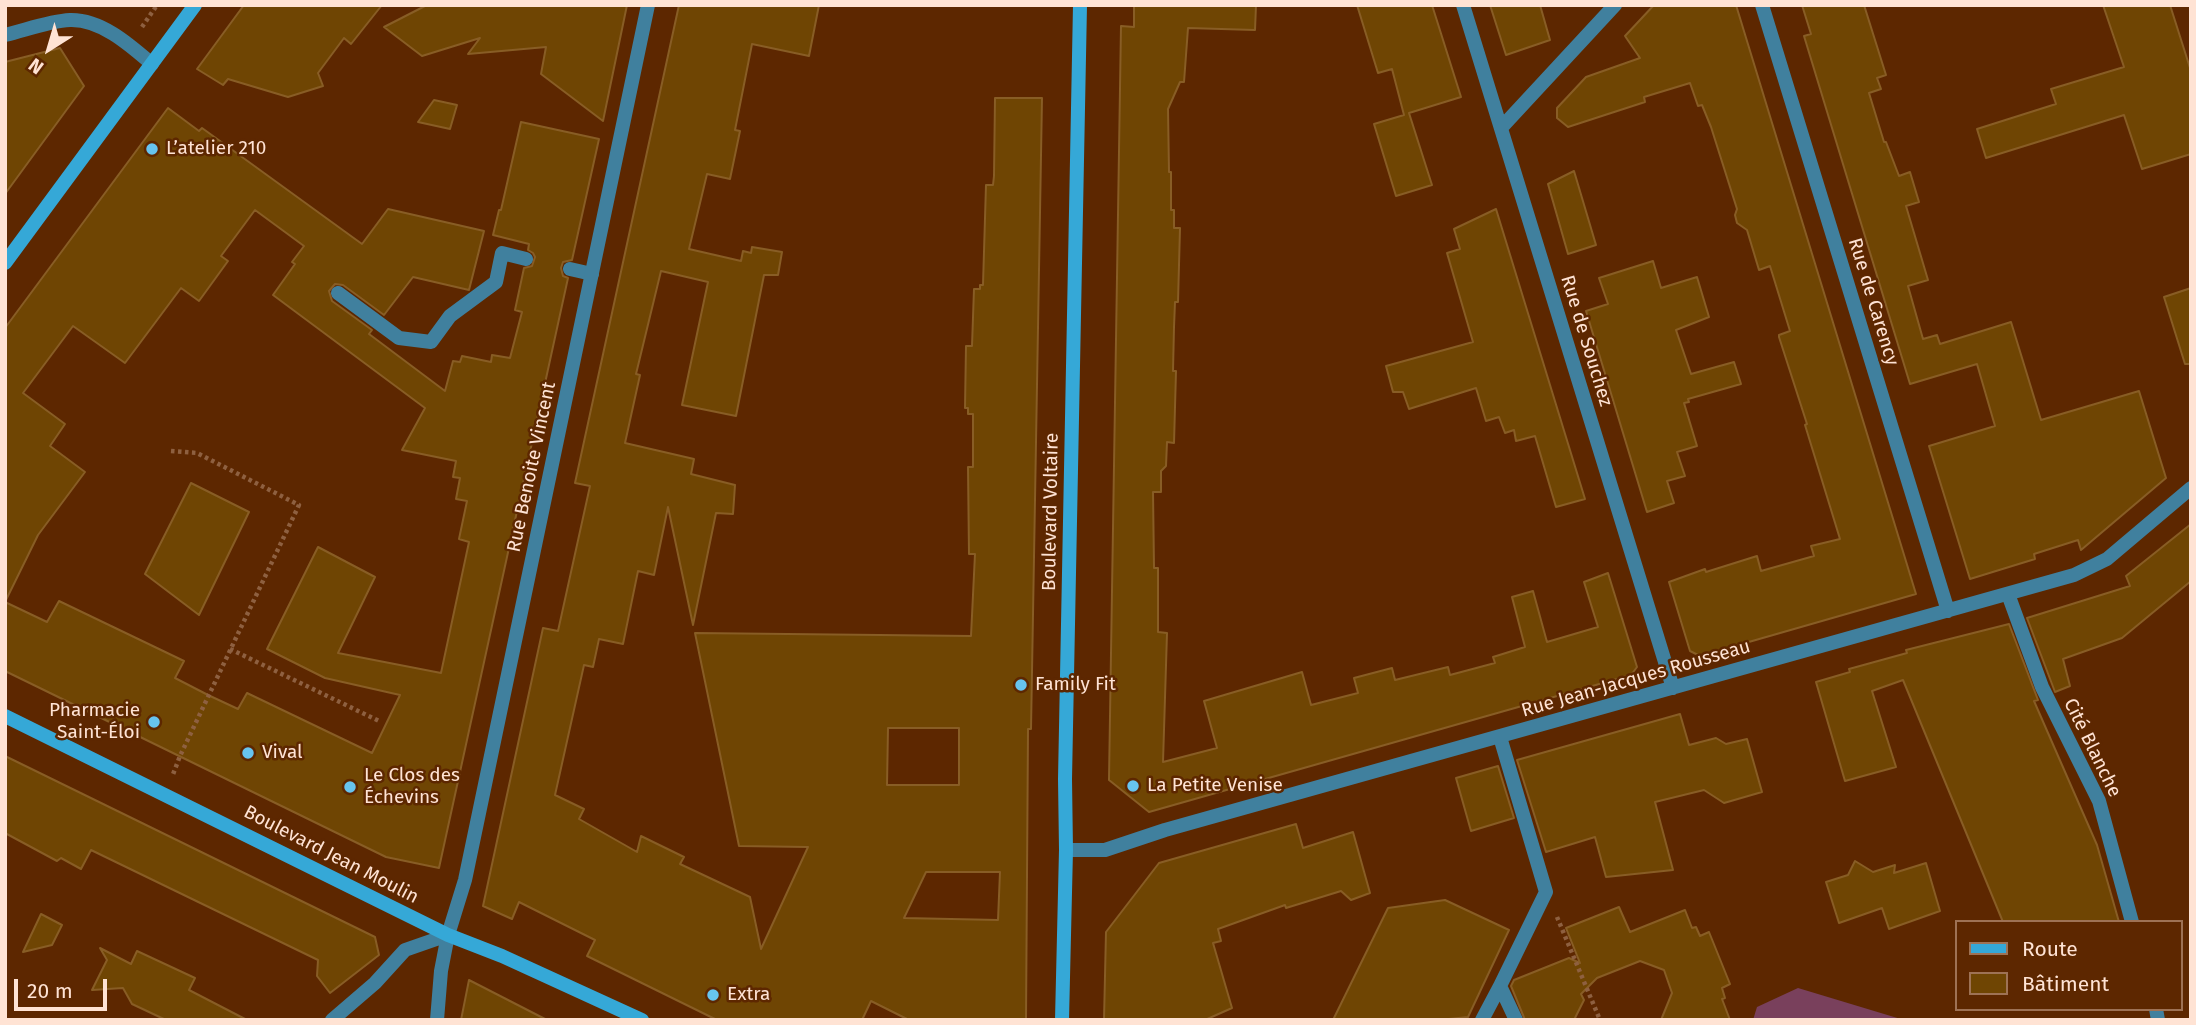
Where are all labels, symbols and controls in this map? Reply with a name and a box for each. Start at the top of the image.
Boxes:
north arrow [14,14,84,84]
text: N [24,53,48,79]
place label: L’atelier 210 [166,138,266,160]
marker: L’atelier 210 [144,141,160,157]
street label: Rue de Carency [1843,235,1903,369]
street label: Rue de Souchez [1555,273,1617,409]
street label: Rue Benoite Vincent [503,380,561,554]
street label: Boulevard Voltaire [1038,433,1064,591]
street label: Rue Jean-Jacques Rousseau [1519,635,1753,723]
place label: Family Fit [1035,674,1116,696]
marker: Family Fit [1013,677,1029,693]
street label: Cité Blanche [2058,695,2126,801]
place label: Pharmacie Saint-Éloi [49,700,140,744]
marker: Pharmacie Saint-Éloi [146,714,162,730]
place label: Vival [262,742,303,764]
marker: Vival [240,745,256,761]
place label: Le Clos des Échevins [364,765,460,809]
place label: La Petite Venise [1147,775,1283,797]
marker: La Petite Venise [1125,778,1141,794]
marker: Le Clos des Échevins [342,779,358,795]
street label: Boulevard Jean Moulin [240,801,422,909]
legend [1954,920,2182,1011]
text: Route [2022,936,2078,962]
scale bar [18,965,110,1009]
text: Bâtiment [2022,971,2109,997]
text: 20 m [27,978,73,1004]
place label: Extra [727,984,770,1006]
marker: Extra [705,987,721,1003]

